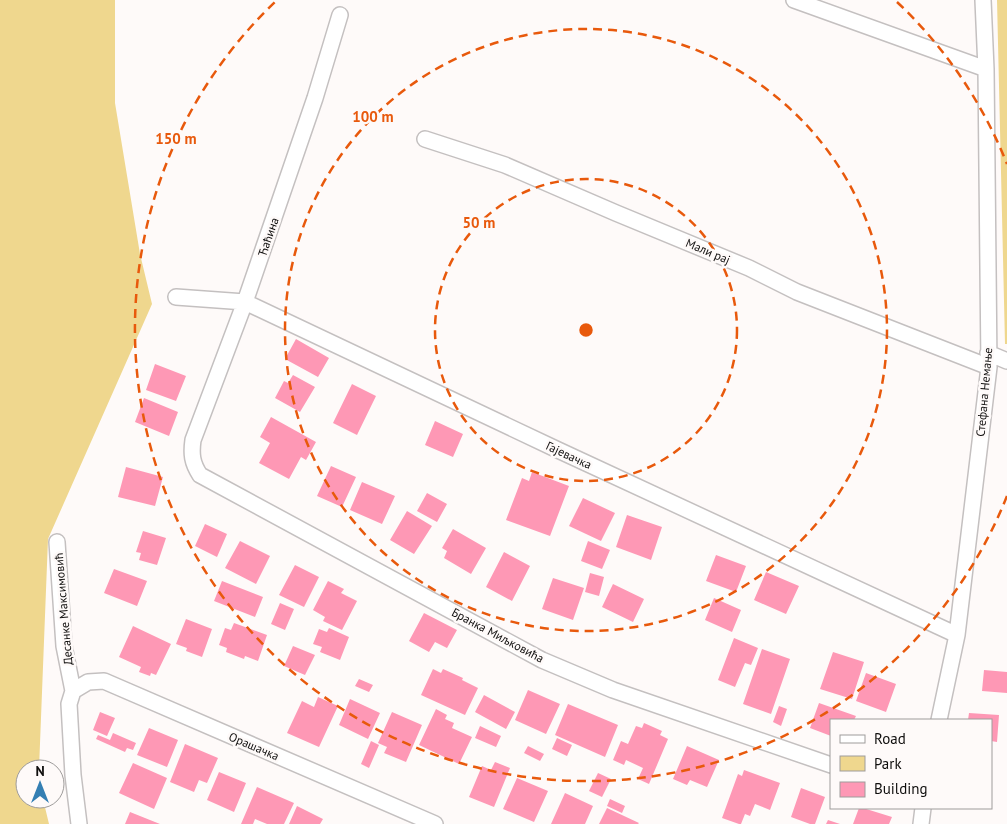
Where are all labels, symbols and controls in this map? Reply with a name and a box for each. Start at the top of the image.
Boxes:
text: 100 m [352,107,394,126]
text: 150 m [155,129,197,148]
text: 50 m [463,213,495,232]
street label: Ћаћина [254,215,282,259]
street label: Мали рај [683,235,733,267]
centre of rings [577,321,595,339]
street label: Стефана Немање [973,347,995,437]
street label: Гајевачка [544,438,594,472]
street label: Десанке Максимовић [51,552,75,666]
street label: Бранка Миљковића [449,604,547,666]
legend [830,719,992,809]
street label: Орашачка [227,729,281,763]
text: Road [874,729,906,748]
text: Park [874,754,902,773]
north arrow [15,759,65,809]
text: N [35,762,45,780]
text: Building [874,779,928,798]

